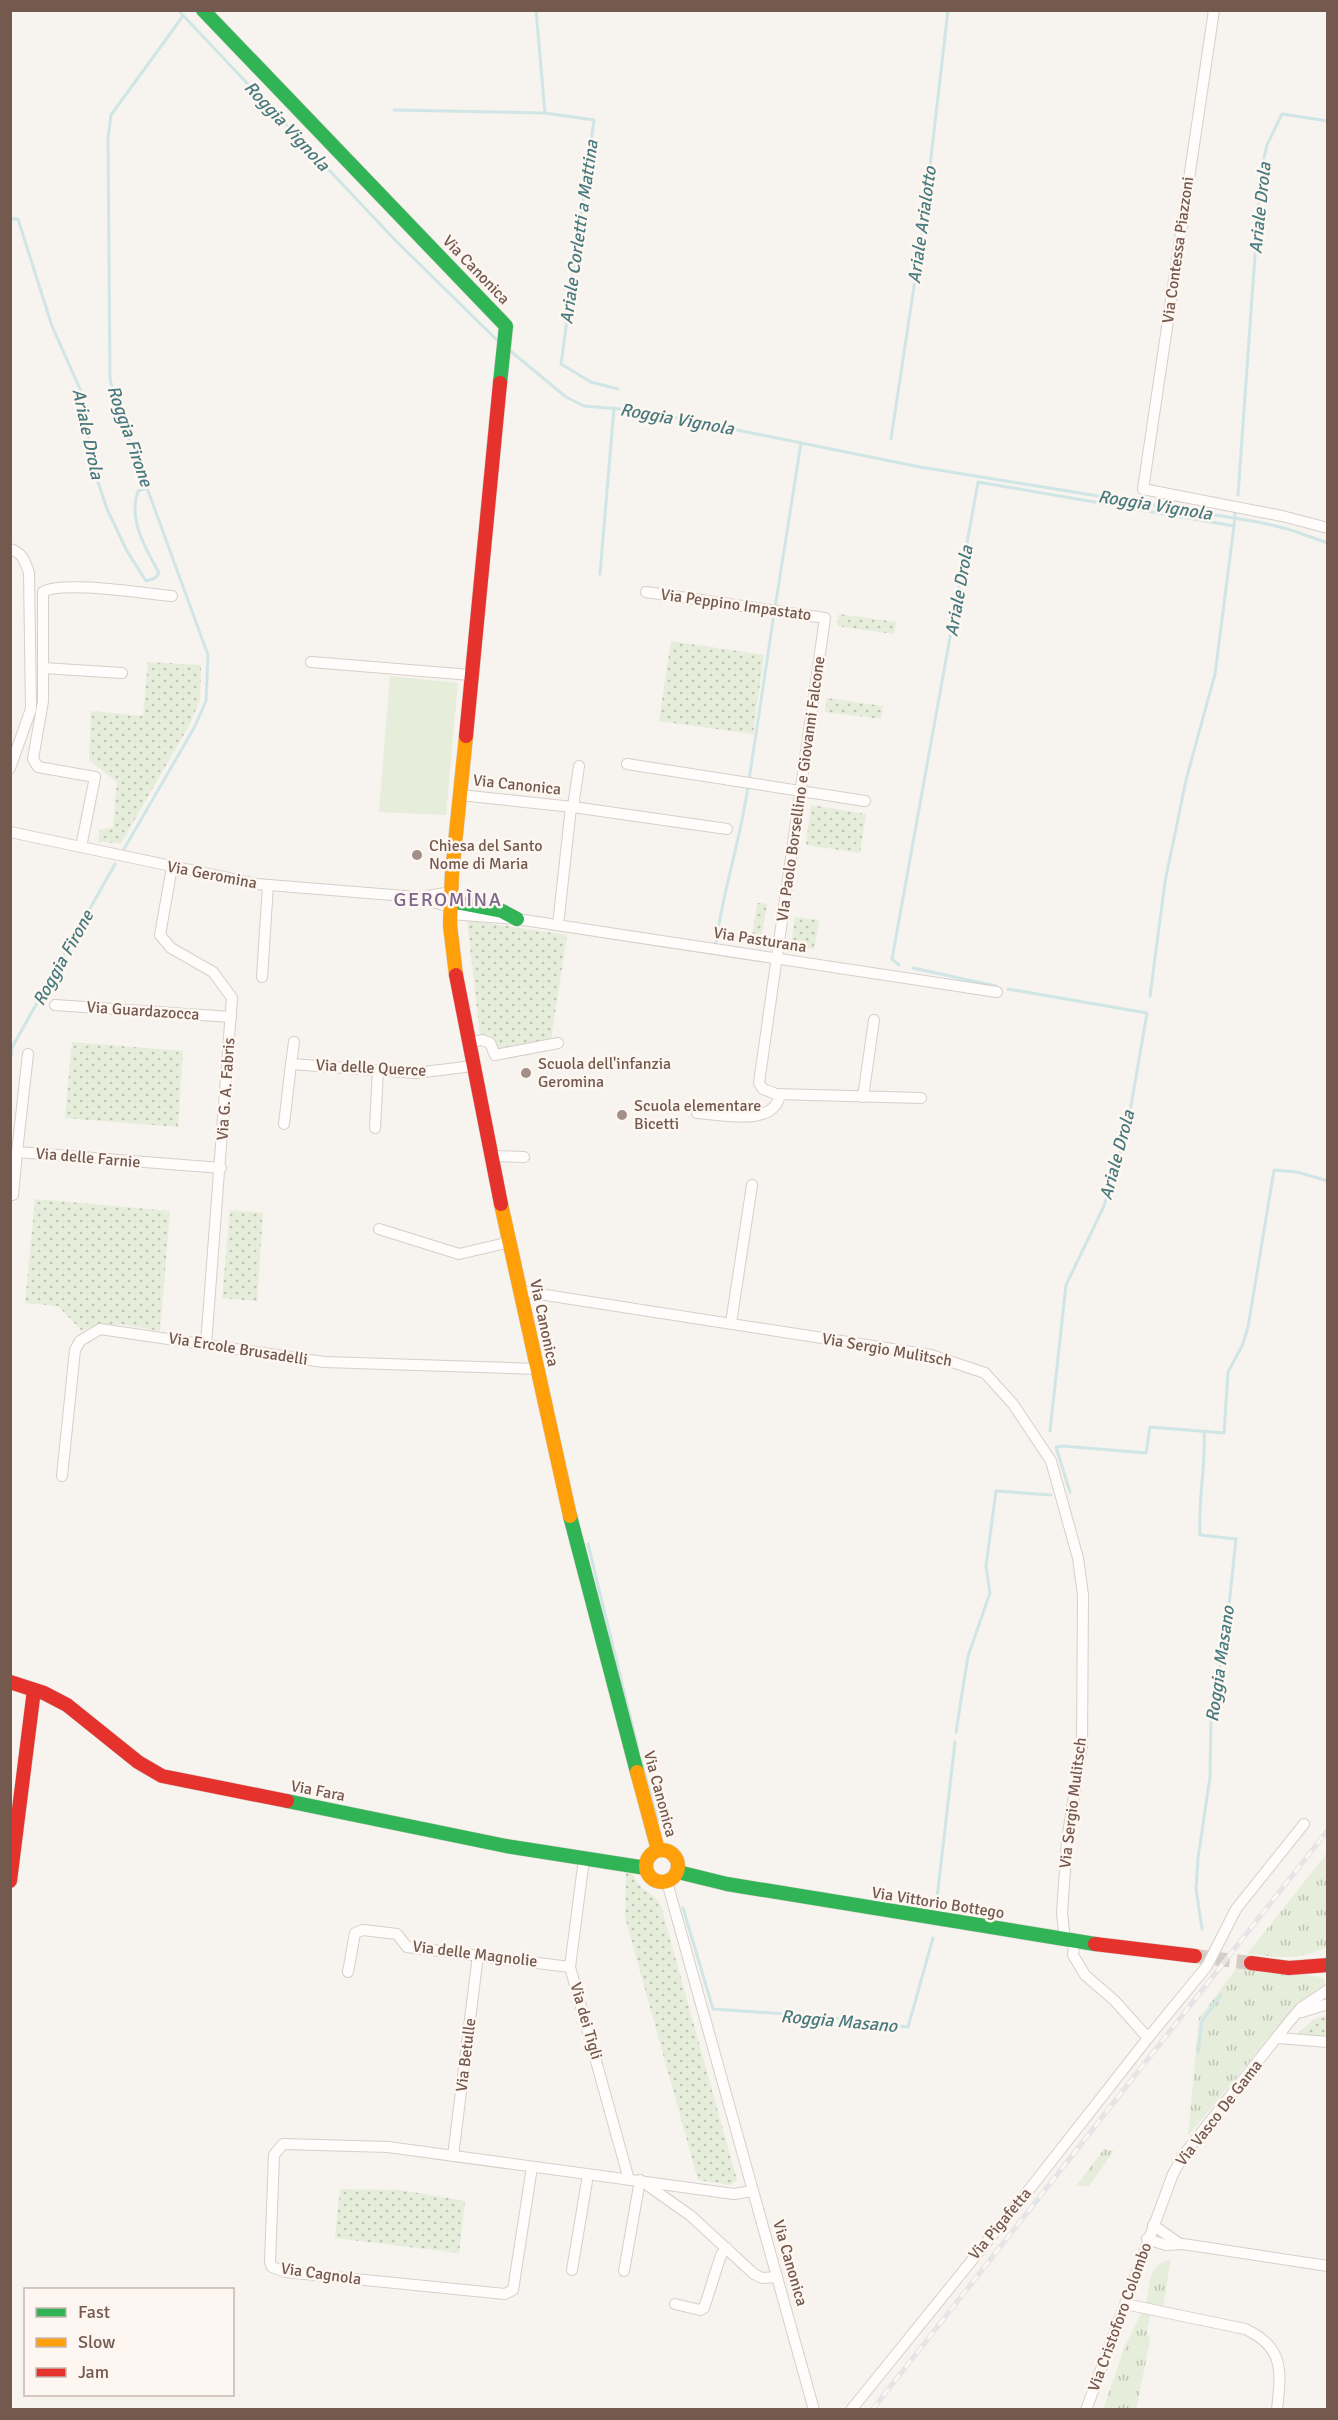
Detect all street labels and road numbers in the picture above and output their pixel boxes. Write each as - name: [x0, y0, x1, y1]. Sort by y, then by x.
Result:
- street label: Via Contessa Piazzoni: [1158, 175, 1198, 325]
- street label: Via Canonica: [438, 231, 514, 309]
- street label: Via Peppino Impastato: [659, 585, 813, 625]
- street label: VIa Paolo Borsellino e Giovanni Falcone: [772, 655, 830, 923]
- street label: Via Canonica: [472, 770, 562, 800]
- street label: Via Geromina: [165, 856, 259, 894]
- street label: Via Pasturana: [712, 923, 808, 957]
- street label: Via Guardazocca: [86, 997, 200, 1025]
- street label: Via G. A. Fabris: [212, 1037, 240, 1141]
- street label: Via delle Querce: [315, 1055, 427, 1081]
- street label: Via delle Farnie: [35, 1143, 141, 1173]
- street label: Via Canonica: [525, 1278, 563, 1368]
- street label: Via Ercole Brusadelli: [167, 1328, 309, 1370]
- street label: Via Sergio Mulitsch: [820, 1329, 954, 1371]
- street label: Via Sergio Mulitsch: [1055, 1736, 1091, 1870]
- street label: Via Canonica: [639, 1749, 681, 1839]
- street label: Via Fara: [289, 1776, 347, 1806]
- street label: Via Vittorio Bottego: [870, 1883, 1006, 1923]
- street label: Via delle Magnolie: [411, 1936, 539, 1972]
- street label: Via dei Tigli: [565, 1980, 607, 2062]
- street label: Via Betulle: [452, 2017, 480, 2093]
- street label: Via Vasco De Gama: [1171, 2056, 1267, 2170]
- street label: Via Pigafetta: [964, 2184, 1036, 2264]
- street label: Via Canonica: [768, 2218, 812, 2308]
- street label: Via Cristoforo Colombo: [1084, 2240, 1156, 2394]
- street label: Via Cagnola: [279, 2258, 363, 2290]

